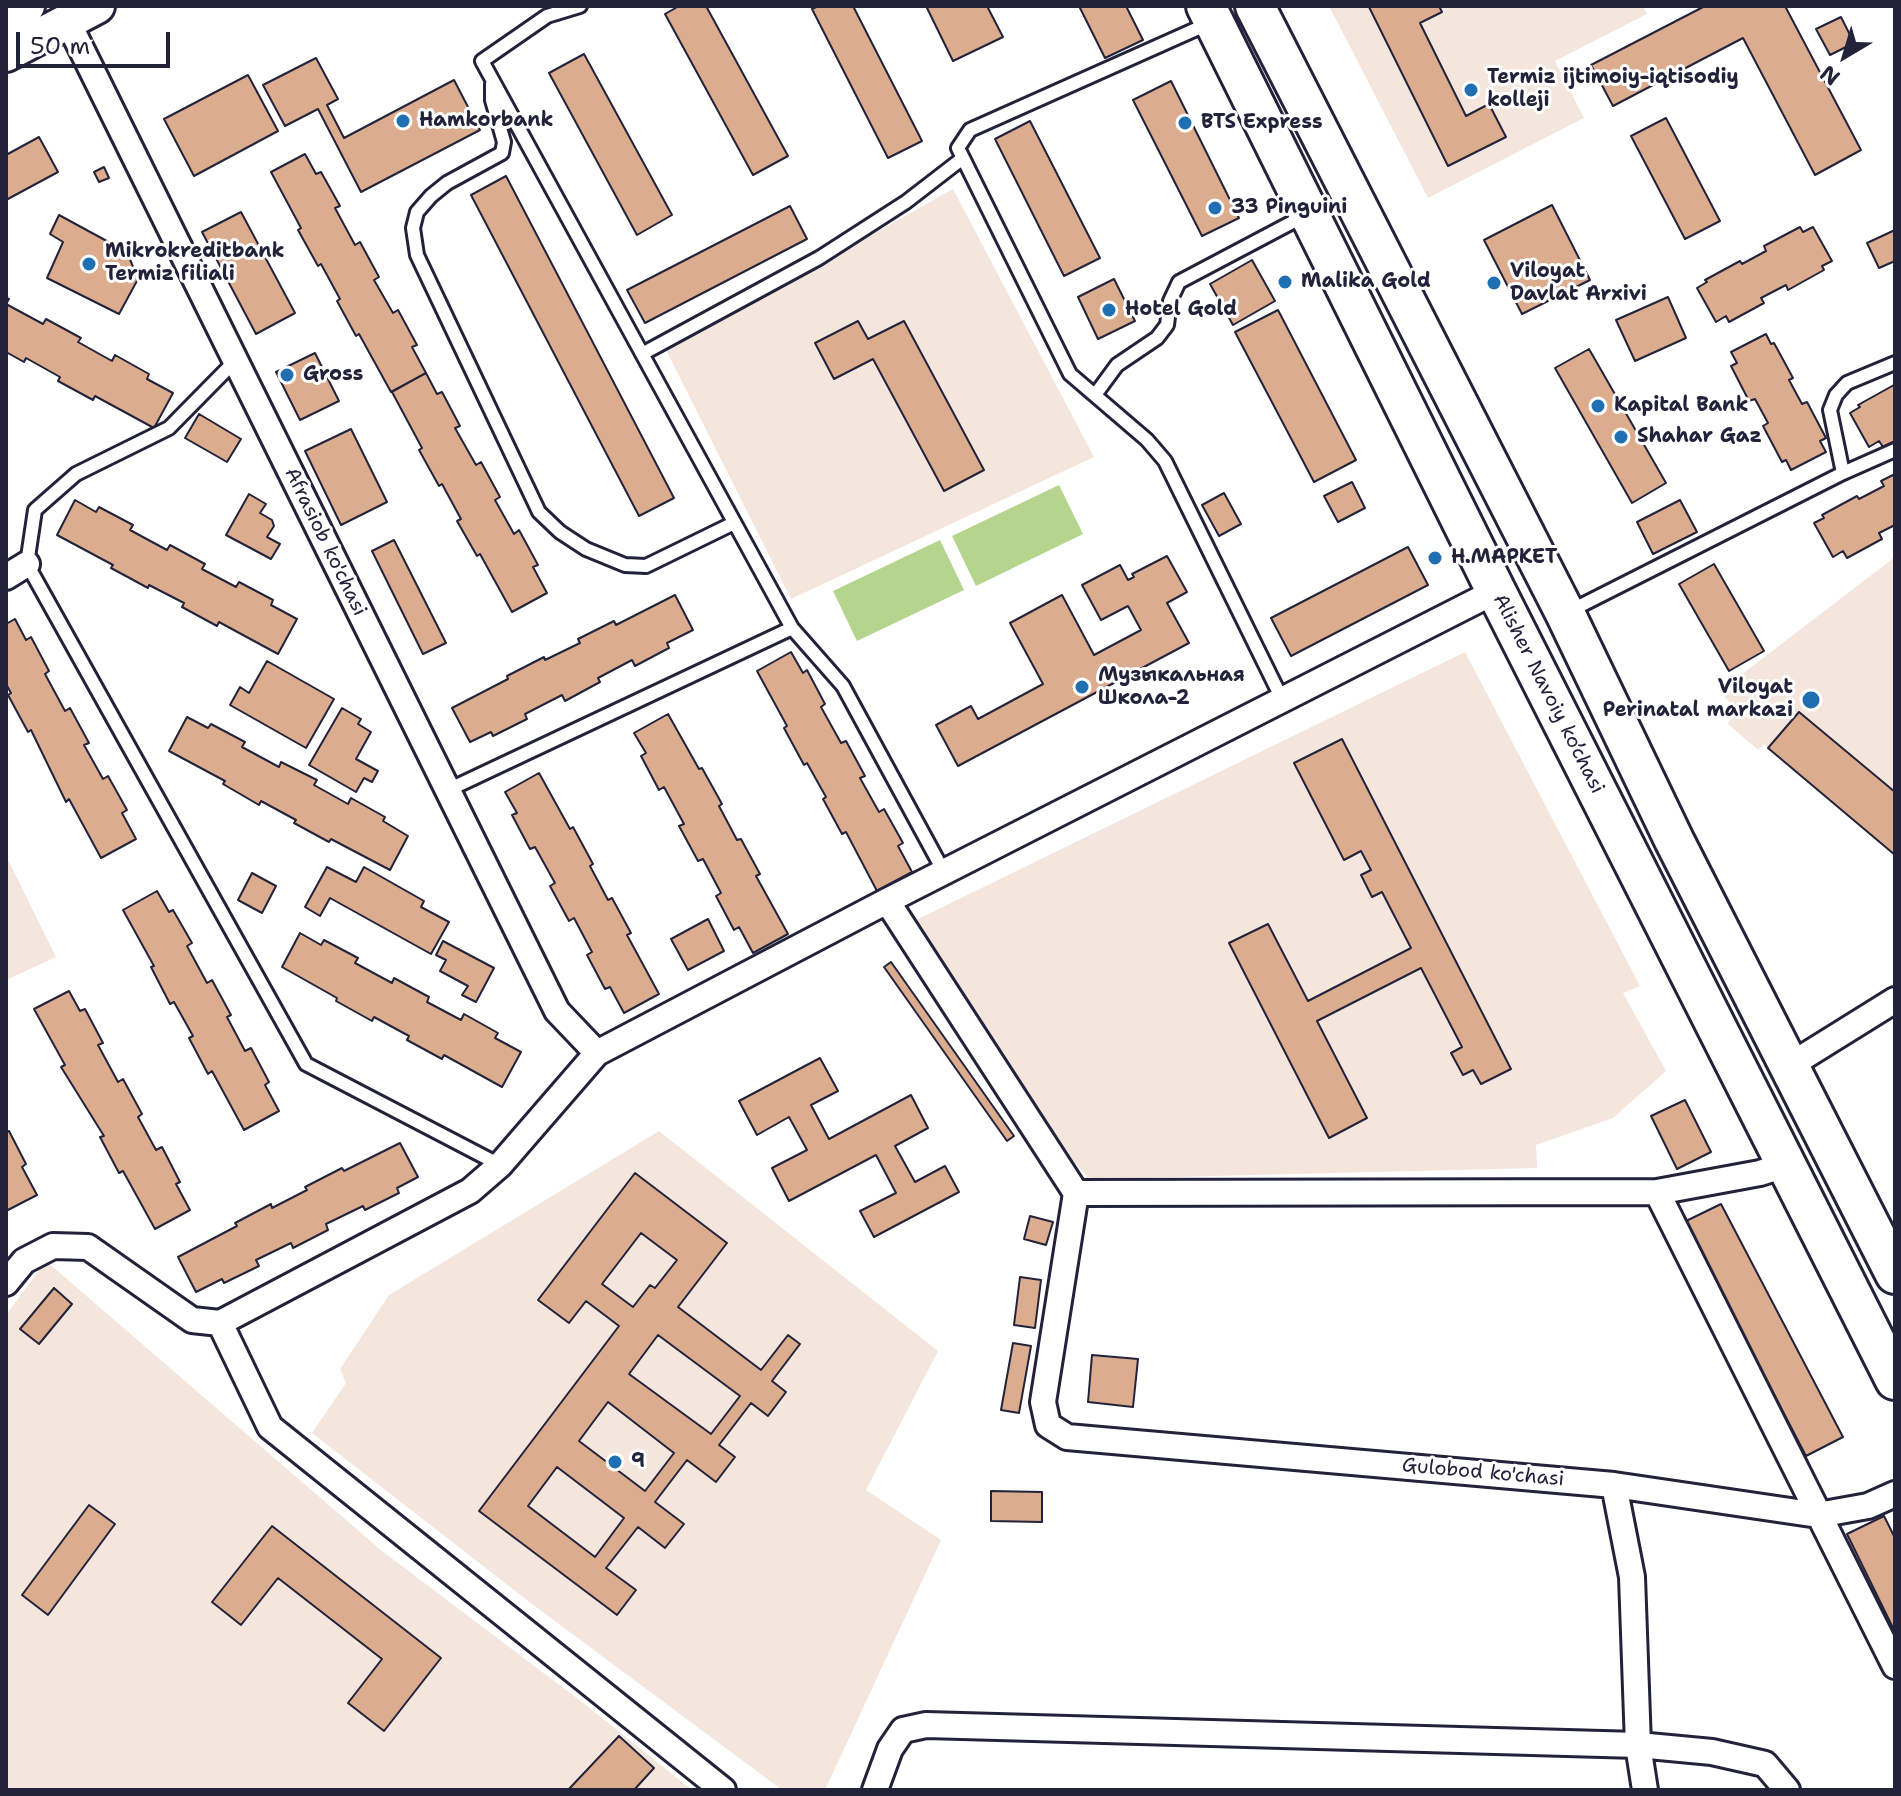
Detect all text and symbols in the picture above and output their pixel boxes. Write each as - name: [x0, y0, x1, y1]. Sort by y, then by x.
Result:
- scale bar: [20, 16, 174, 66]
- north arrow: [1805, 16, 1885, 96]
- text: 50 m: [30, 30, 90, 62]
- text: N: [1814, 59, 1846, 92]
- place label: Termiz ijtimoiy-iqtisodiy kolleji: [1487, 66, 1739, 113]
- marker: Termiz ijtimoiy-iqtisodiy kolleji: [1462, 81, 1480, 99]
- place label: Hamkorbank: [419, 109, 553, 133]
- place label: BTS Express: [1201, 111, 1323, 135]
- marker: Hamkorbank: [394, 112, 412, 130]
- marker: BTS Express: [1176, 114, 1194, 132]
- place label: 33 Pinguini: [1231, 196, 1347, 220]
- marker: 33 Pinguini: [1206, 199, 1224, 217]
- place label: Mikrokreditbank Termiz filiali: [105, 240, 284, 287]
- marker: Mikrokreditbank Termiz filiali: [80, 255, 98, 273]
- place label: Viloyat Davlat Arxivi: [1510, 260, 1647, 307]
- place label: Malika Gold: [1301, 270, 1431, 294]
- marker: Malika Gold: [1276, 273, 1294, 291]
- marker: Viloyat Davlat Arxivi: [1485, 274, 1503, 292]
- place label: Hotel Gold: [1125, 298, 1237, 322]
- marker: Hotel Gold: [1100, 301, 1118, 319]
- place label: Gross: [303, 363, 363, 387]
- marker: Gross: [278, 366, 296, 384]
- place label: Kapital Bank: [1614, 394, 1748, 418]
- marker: Kapital Bank: [1589, 397, 1607, 415]
- place label: Shahar Gaz: [1637, 425, 1762, 449]
- marker: Shahar Gaz: [1612, 428, 1630, 446]
- street label: Afrasiob ko'chasi: [279, 464, 371, 620]
- place label: Н.МАРКЕТ: [1451, 546, 1558, 570]
- marker: Н.МАРКЕТ: [1426, 549, 1444, 567]
- street label: Alisher Navoiy ko’chasi: [1487, 590, 1609, 798]
- place label: Музыкальная Школа-2: [1098, 664, 1245, 711]
- place label: Viloyat Perinatal markazi: [1603, 676, 1793, 723]
- marker: Музыкальная Школа-2: [1073, 678, 1091, 696]
- marker: Viloyat Perinatal markazi: [1800, 689, 1822, 711]
- place label: 9: [631, 1450, 645, 1474]
- marker: 9: [606, 1453, 624, 1471]
- street label: Gulobod ko'chasi: [1401, 1454, 1565, 1492]

